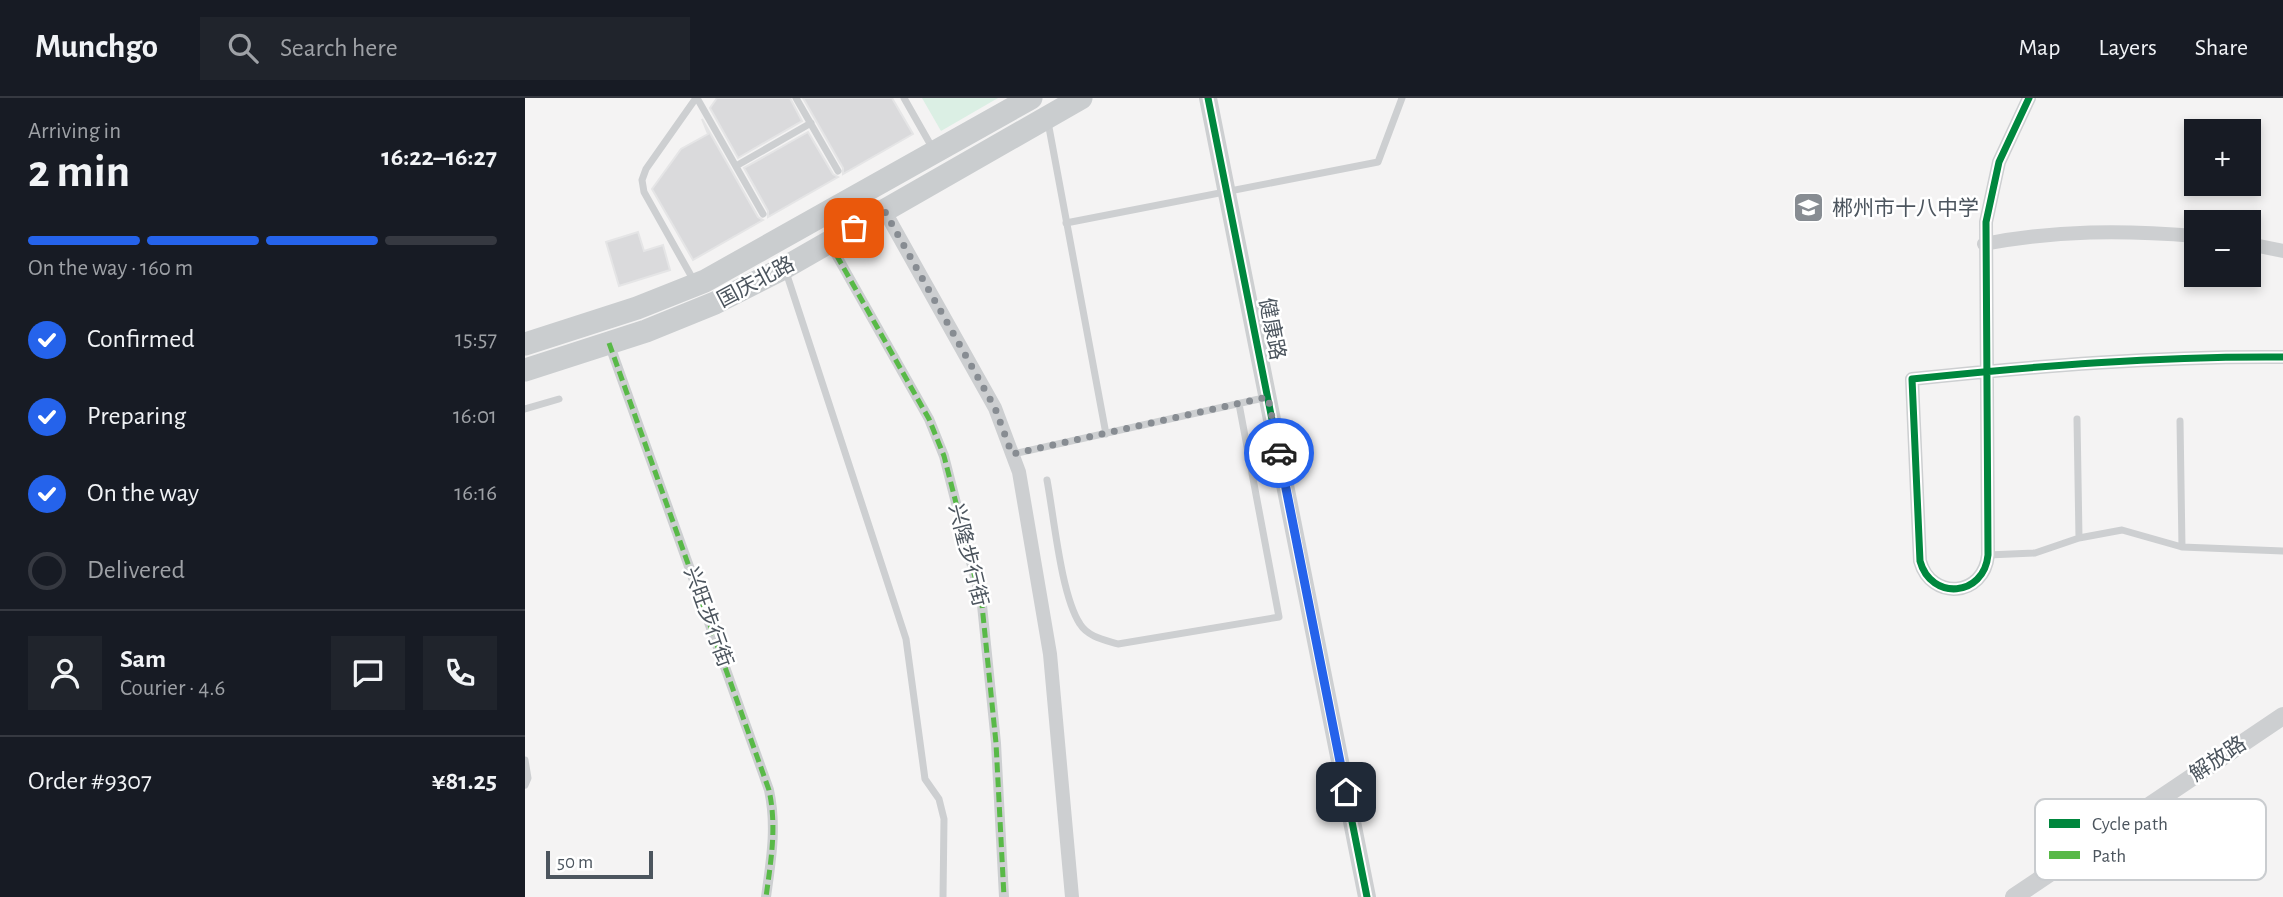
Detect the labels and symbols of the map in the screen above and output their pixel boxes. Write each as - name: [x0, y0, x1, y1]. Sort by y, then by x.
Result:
- school or university icon: 郴州市十八中学: [1792, 191, 1826, 225]
- place label: 郴州市十八中学: [1832, 197, 1979, 219]
- pin: [824, 198, 884, 258]
- street label: 国庆北路: [714, 252, 798, 311]
- street label: 健康路: [1256, 296, 1289, 362]
- courier: [1244, 418, 1314, 488]
- street label: 兴隆步行街: [945, 501, 992, 608]
- street label: 兴旺步行街: [680, 564, 737, 670]
- street label: 解放路: [2185, 732, 2250, 785]
- pin: [1316, 762, 1376, 822]
- legend: [2035, 799, 2266, 880]
- text: Cycle path: [2092, 815, 2168, 834]
- text: Path: [2092, 847, 2126, 866]
- scale bar: [546, 848, 653, 880]

